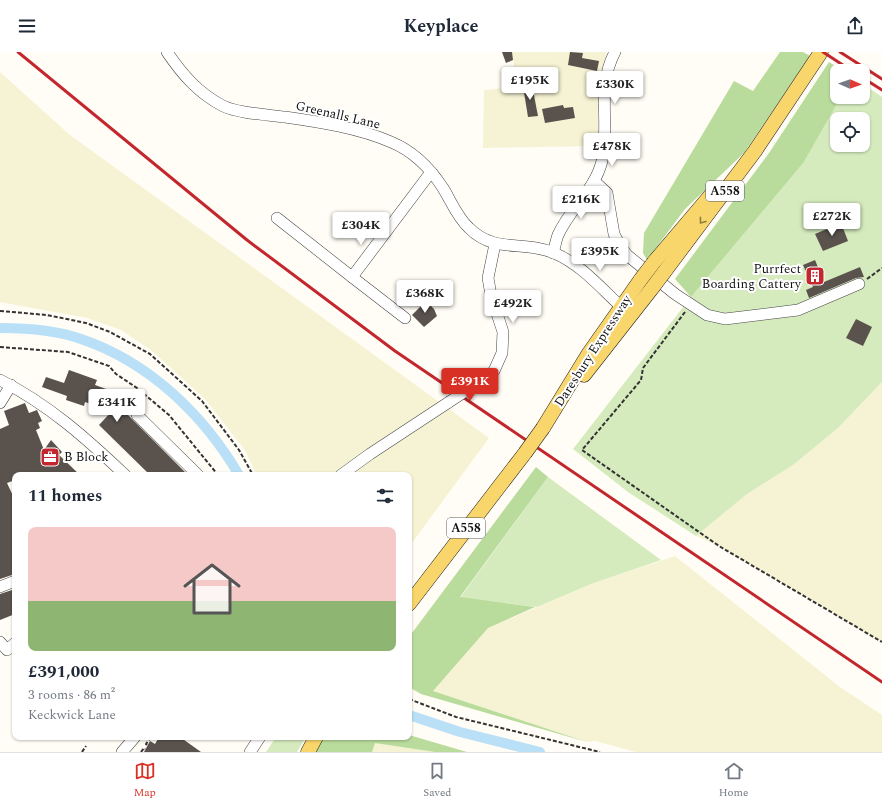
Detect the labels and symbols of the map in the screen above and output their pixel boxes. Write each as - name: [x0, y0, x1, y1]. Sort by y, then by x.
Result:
- north arrow: [830, 64, 870, 104]
- pin: £195K: [502, 67, 558, 101]
- pin: £330K: [587, 71, 643, 105]
- street label: Greenalls Lane: [294, 96, 382, 134]
- pin: £478K: [584, 133, 640, 167]
- road number: A558: [706, 181, 744, 201]
- pin: £216K: [553, 186, 609, 220]
- pin: £272K: [804, 203, 860, 237]
- pin: £304K: [333, 212, 389, 246]
- one-way arrow: [700, 217, 707, 224]
- pin: £395K: [572, 238, 628, 272]
- place label: Purrfect Boarding Cattery: [702, 259, 802, 294]
- building icon: Purrfect Boarding Cattery: [804, 265, 826, 287]
- pin: £368K: [397, 280, 453, 314]
- pin: £492K: [485, 290, 541, 324]
- street label: Daresbury Expressway: [549, 291, 637, 411]
- pin: £391K: [442, 368, 498, 402]
- pin: £341K: [89, 389, 145, 423]
- office icon: B Block: [39, 446, 61, 468]
- place label: B Block: [64, 447, 109, 467]
- road number: A558: [447, 518, 485, 538]

